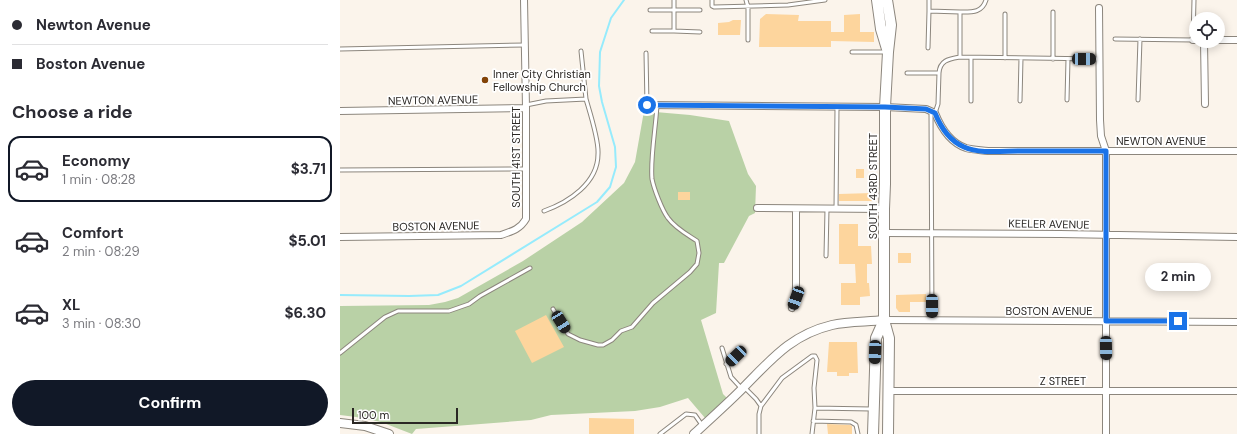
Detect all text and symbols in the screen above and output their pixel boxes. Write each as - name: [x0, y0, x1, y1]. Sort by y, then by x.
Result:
- map controls: [1189, 12, 1225, 48]
- button: locate: [1189, 12, 1225, 48]
- text: Newton Avenue: [36, 15, 151, 35]
- car: [1072, 53, 1096, 65]
- text: Boston Avenue: [36, 54, 145, 74]
- place label: Inner City Christian Fellowship Church: [493, 67, 591, 94]
- marker: Inner City Christian Fellowship Church: [480, 75, 490, 85]
- street label: NEWTON AVENUE: [388, 92, 478, 108]
- route start: [638, 96, 656, 114]
- text: Choose a ride: [12, 100, 133, 124]
- street label: SOUTH 41ST STREET: [509, 106, 523, 208]
- street label: SOUTH 43RD STREET: [866, 133, 880, 239]
- street label: NEWTON AVENUE: [1116, 134, 1206, 148]
- icon: car: [14, 151, 50, 187]
- text: Economy: [62, 151, 130, 171]
- text: $3.71: [291, 159, 326, 179]
- text: 1 min · 08:28: [62, 171, 136, 188]
- street label: KEELER AVENUE: [1008, 216, 1090, 232]
- street label: BOSTON AVENUE: [392, 218, 480, 234]
- icon: car: [14, 223, 50, 259]
- text: Comfort: [62, 223, 123, 243]
- text: $5.01: [288, 231, 326, 251]
- text: 2 min · 08:29: [62, 243, 140, 260]
- callout: 2 min: [1145, 263, 1211, 291]
- text: 2 min: [1161, 268, 1195, 285]
- car: [786, 285, 806, 311]
- car: [926, 294, 938, 318]
- icon: car: [14, 295, 50, 331]
- text: XL: [62, 295, 80, 315]
- text: $6.30: [285, 303, 326, 323]
- street label: BOSTON AVENUE: [1006, 304, 1093, 318]
- car: [550, 309, 572, 335]
- route end: [1169, 312, 1187, 330]
- text: 3 min · 08:30: [62, 315, 141, 332]
- car: [1100, 336, 1112, 360]
- car: [869, 340, 881, 364]
- car: [723, 343, 749, 369]
- street label: Z STREET: [1040, 374, 1086, 388]
- button: Confirm: [12, 380, 328, 426]
- scale bar: [352, 406, 458, 425]
- text: 100 m: [358, 408, 389, 422]

